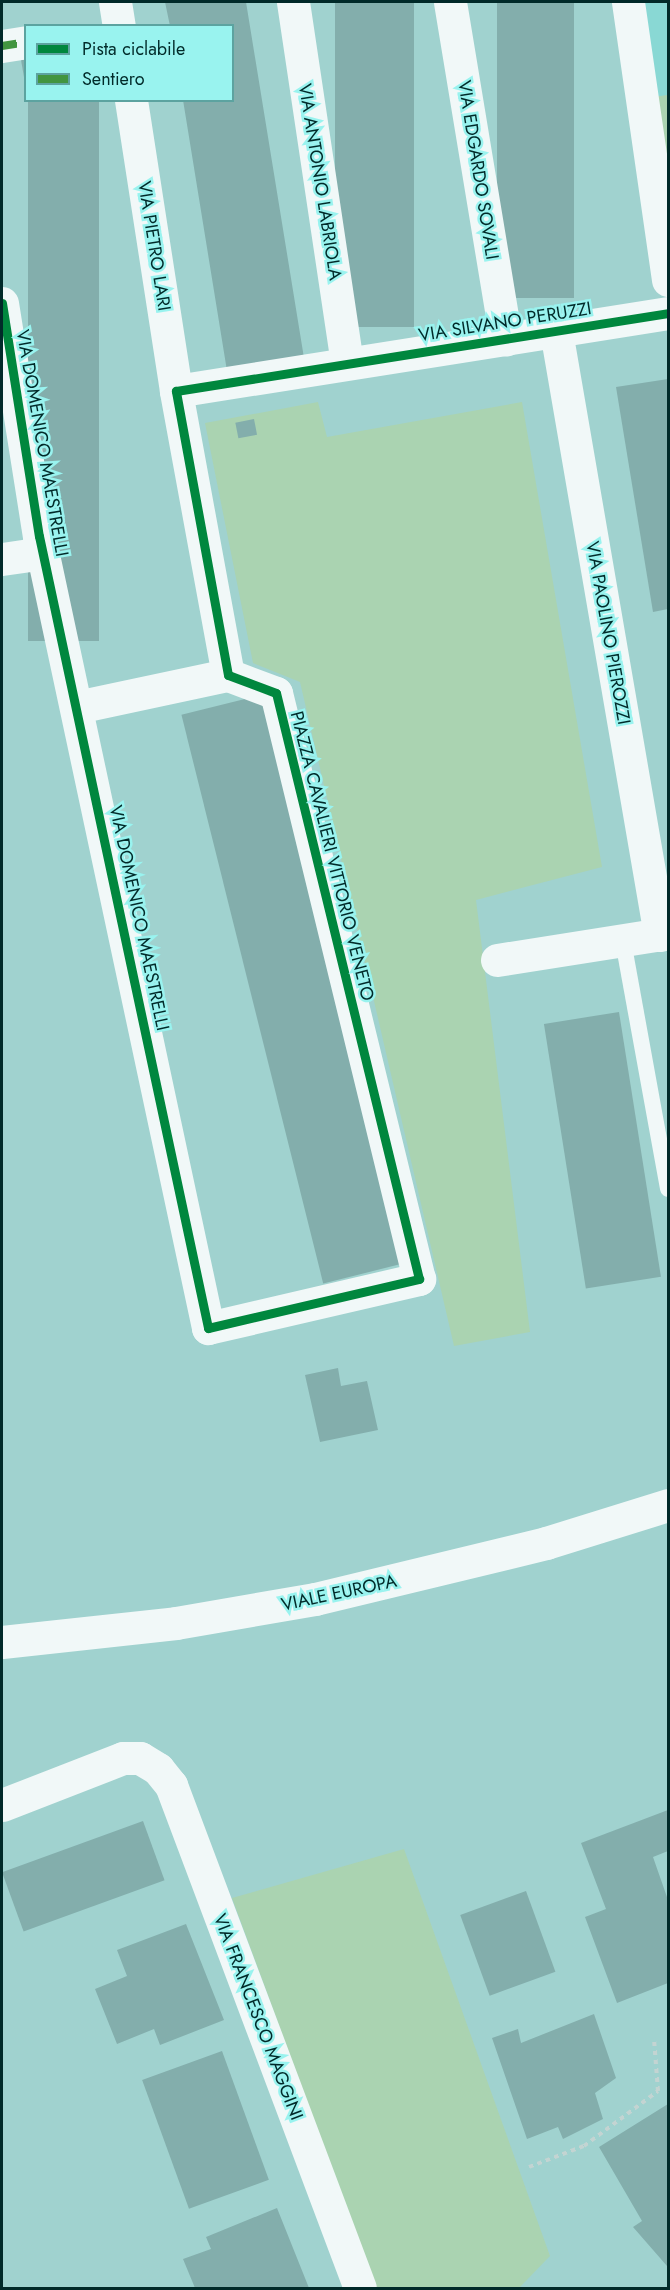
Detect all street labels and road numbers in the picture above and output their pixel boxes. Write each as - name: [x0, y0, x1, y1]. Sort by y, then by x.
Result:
- street label: VIA EDGARDO SOVALI: [453, 79, 503, 261]
- street label: VIA ANTONIO LABRIOLA: [294, 82, 346, 282]
- street label: VIA PIETRO LARI: [133, 180, 175, 312]
- street label: VIA SILVANO PERUZZI: [417, 298, 593, 346]
- street label: VIA DOMENICO MAESTRELLI: [11, 328, 73, 558]
- street label: VIA PAOLINO PIEROZZI: [581, 540, 635, 726]
- street label: PIAZZA CAVALIERI VITTORIO VENETO: [286, 709, 378, 1003]
- street label: VIA DOMENICO MAESTRELLI: [105, 803, 173, 1033]
- street label: VIALE EUROPA: [279, 1570, 399, 1616]
- street label: VIA FRANCESCO MAGGINI: [209, 1911, 307, 2123]

